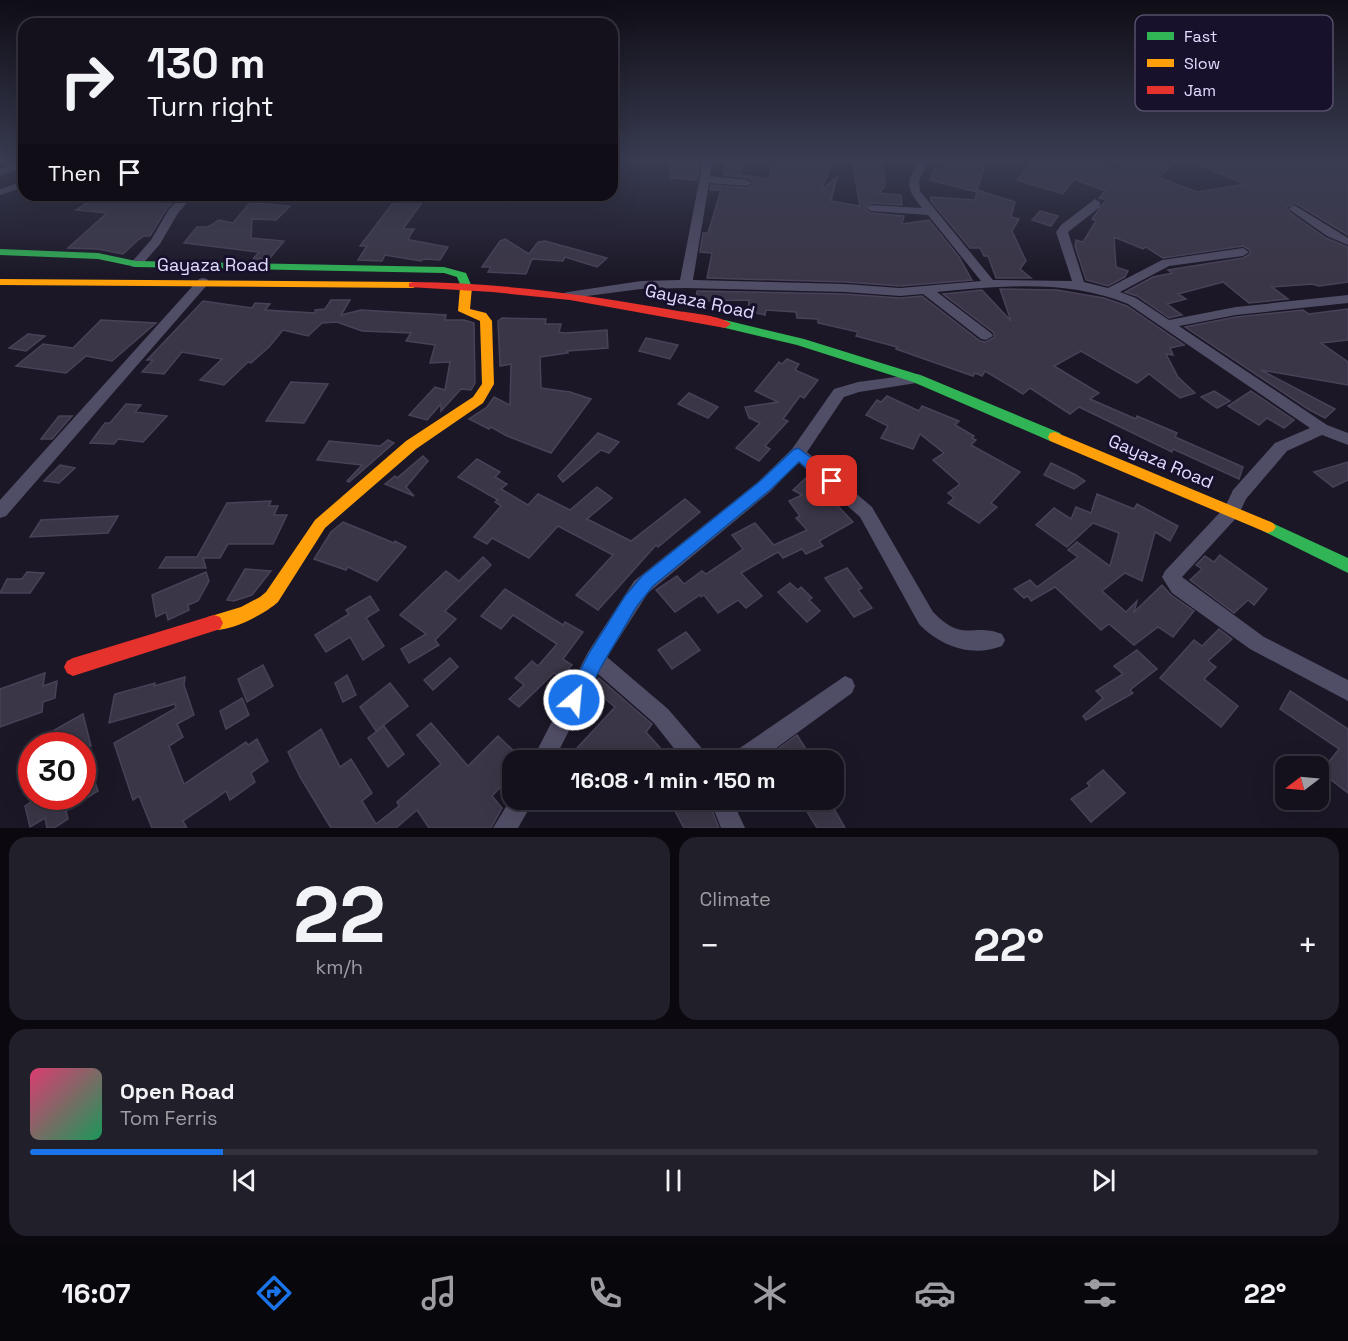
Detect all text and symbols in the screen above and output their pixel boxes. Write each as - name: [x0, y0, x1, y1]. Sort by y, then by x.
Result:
- legend: [1135, 15, 1333, 111]
- text: Fast: [1184, 26, 1217, 47]
- text: 130 m: [147, 37, 265, 90]
- icon: right: [48, 42, 126, 120]
- text: Slow: [1184, 53, 1220, 74]
- text: Jam: [1184, 80, 1216, 101]
- text: Turn right: [147, 89, 274, 124]
- icon: arrive: [113, 156, 146, 189]
- text: Then: [48, 159, 101, 187]
- street label: Gayaza Road: [157, 253, 269, 276]
- street label: Gayaza Road: [643, 278, 757, 324]
- street label: Gayaza Road: [1105, 429, 1217, 493]
- pin: [806, 455, 857, 506]
- icon: arrive: [815, 464, 848, 497]
- position arrow: [542, 668, 606, 732]
- speed limit sign: 30: [18, 732, 96, 810]
- north arrow: [1275, 756, 1329, 810]
- map controls: [1275, 756, 1329, 810]
- text: 16:08 · 1 min · 150 m: [571, 766, 776, 794]
- text: 22: [293, 865, 386, 965]
- text: Climate: [700, 886, 771, 912]
- text: 22°: [973, 917, 1044, 974]
- text: −: [700, 925, 720, 967]
- text: +: [1298, 925, 1318, 967]
- text: km/h: [315, 954, 363, 980]
- text: Open Road: [120, 1077, 235, 1105]
- text: Tom Ferris: [120, 1105, 218, 1131]
- icon: previous: [228, 1164, 261, 1197]
- icon: pause: [657, 1164, 690, 1197]
- icon: next: [1087, 1164, 1120, 1197]
- icon: directions: [253, 1272, 295, 1314]
- icon: music: [418, 1272, 460, 1314]
- icon: phone: [584, 1272, 626, 1314]
- icon: climate: [749, 1272, 791, 1314]
- icon: car: [914, 1272, 956, 1314]
- icon: filters: [1079, 1272, 1121, 1314]
- text: 16:07: [62, 1276, 130, 1311]
- text: 22°: [1244, 1276, 1286, 1311]

